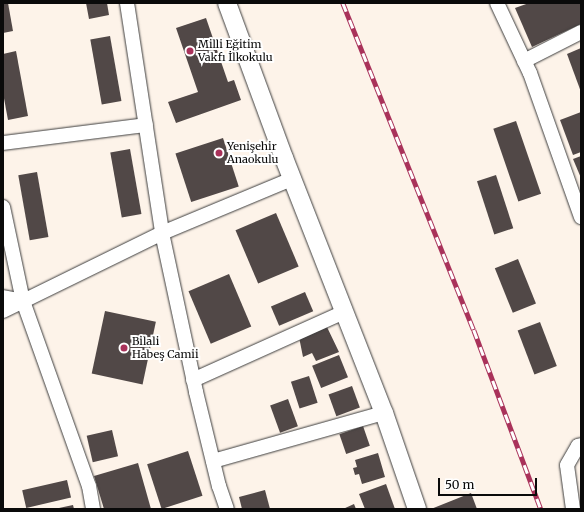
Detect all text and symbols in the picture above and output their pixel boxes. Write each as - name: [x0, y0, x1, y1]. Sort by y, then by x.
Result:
- place label: Milli Eğitim Vakfı İlkokulu: [198, 38, 273, 64]
- marker: Milli Eğitim Vakfı İlkokulu: [185, 46, 195, 56]
- place label: Yenişehir Anaokulu: [227, 140, 278, 166]
- marker: Yenişehir Anaokulu: [214, 148, 224, 158]
- place label: Bilali Habeş Camii: [132, 335, 198, 361]
- marker: Bilali Habeş Camii: [119, 343, 129, 353]
- scale bar: [440, 470, 539, 496]
- text: 50 m: [445, 477, 474, 492]

